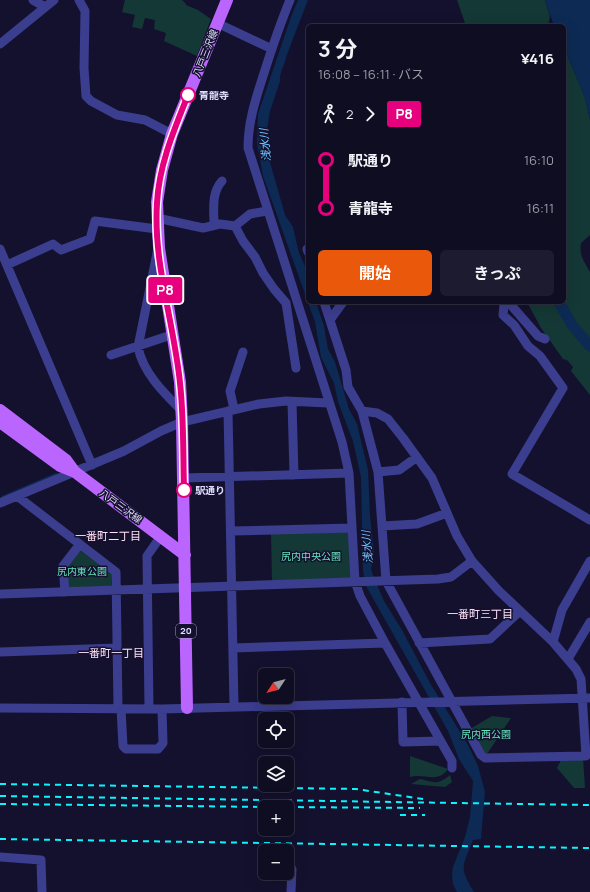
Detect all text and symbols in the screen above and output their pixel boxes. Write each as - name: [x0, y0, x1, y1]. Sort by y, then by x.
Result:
- street label: 八戸三沢線: [189, 27, 221, 79]
- text: 3 分: [318, 34, 357, 64]
- text: ¥416: [521, 48, 554, 69]
- text: 16:08 – 16:11 · バス: [318, 65, 424, 83]
- marker: 青龍寺: [180, 87, 196, 103]
- place label: 青龍寺: [199, 88, 229, 102]
- icon: walk: [318, 103, 340, 125]
- icon: forward: [359, 103, 381, 125]
- text: P8: [395, 104, 413, 123]
- text: 2: [346, 105, 353, 123]
- water label: 浅水川: [256, 127, 273, 162]
- text: 駅通り: [348, 150, 393, 171]
- text: 16:10: [524, 151, 554, 169]
- text: 青龍寺: [348, 198, 393, 219]
- text: 16:11: [527, 199, 554, 217]
- button: 開始: [318, 250, 432, 296]
- button: きっぷ: [440, 250, 554, 296]
- line badge: P8: [147, 277, 183, 303]
- text: P8: [156, 280, 174, 299]
- marker: 駅通り: [176, 482, 192, 498]
- place label: 駅通り: [195, 483, 225, 497]
- street label: 八戸三沢線: [97, 486, 145, 526]
- district label: 一番町二丁目: [75, 528, 141, 543]
- water label: 浅水川: [358, 529, 375, 564]
- park label: 尻内中央公園: [281, 549, 341, 563]
- park label: 尻内東公園: [57, 564, 107, 578]
- district label: 一番町三丁目: [447, 606, 513, 621]
- road number: 20: [176, 624, 196, 638]
- district label: 一番町一丁目: [78, 645, 144, 660]
- north arrow: [258, 668, 294, 704]
- map controls: [258, 668, 294, 880]
- button: locate: [258, 712, 294, 748]
- park label: 尻内西公園: [461, 727, 511, 741]
- button: layers: [258, 756, 294, 792]
- button: +: [258, 800, 294, 836]
- button: −: [258, 844, 294, 880]

